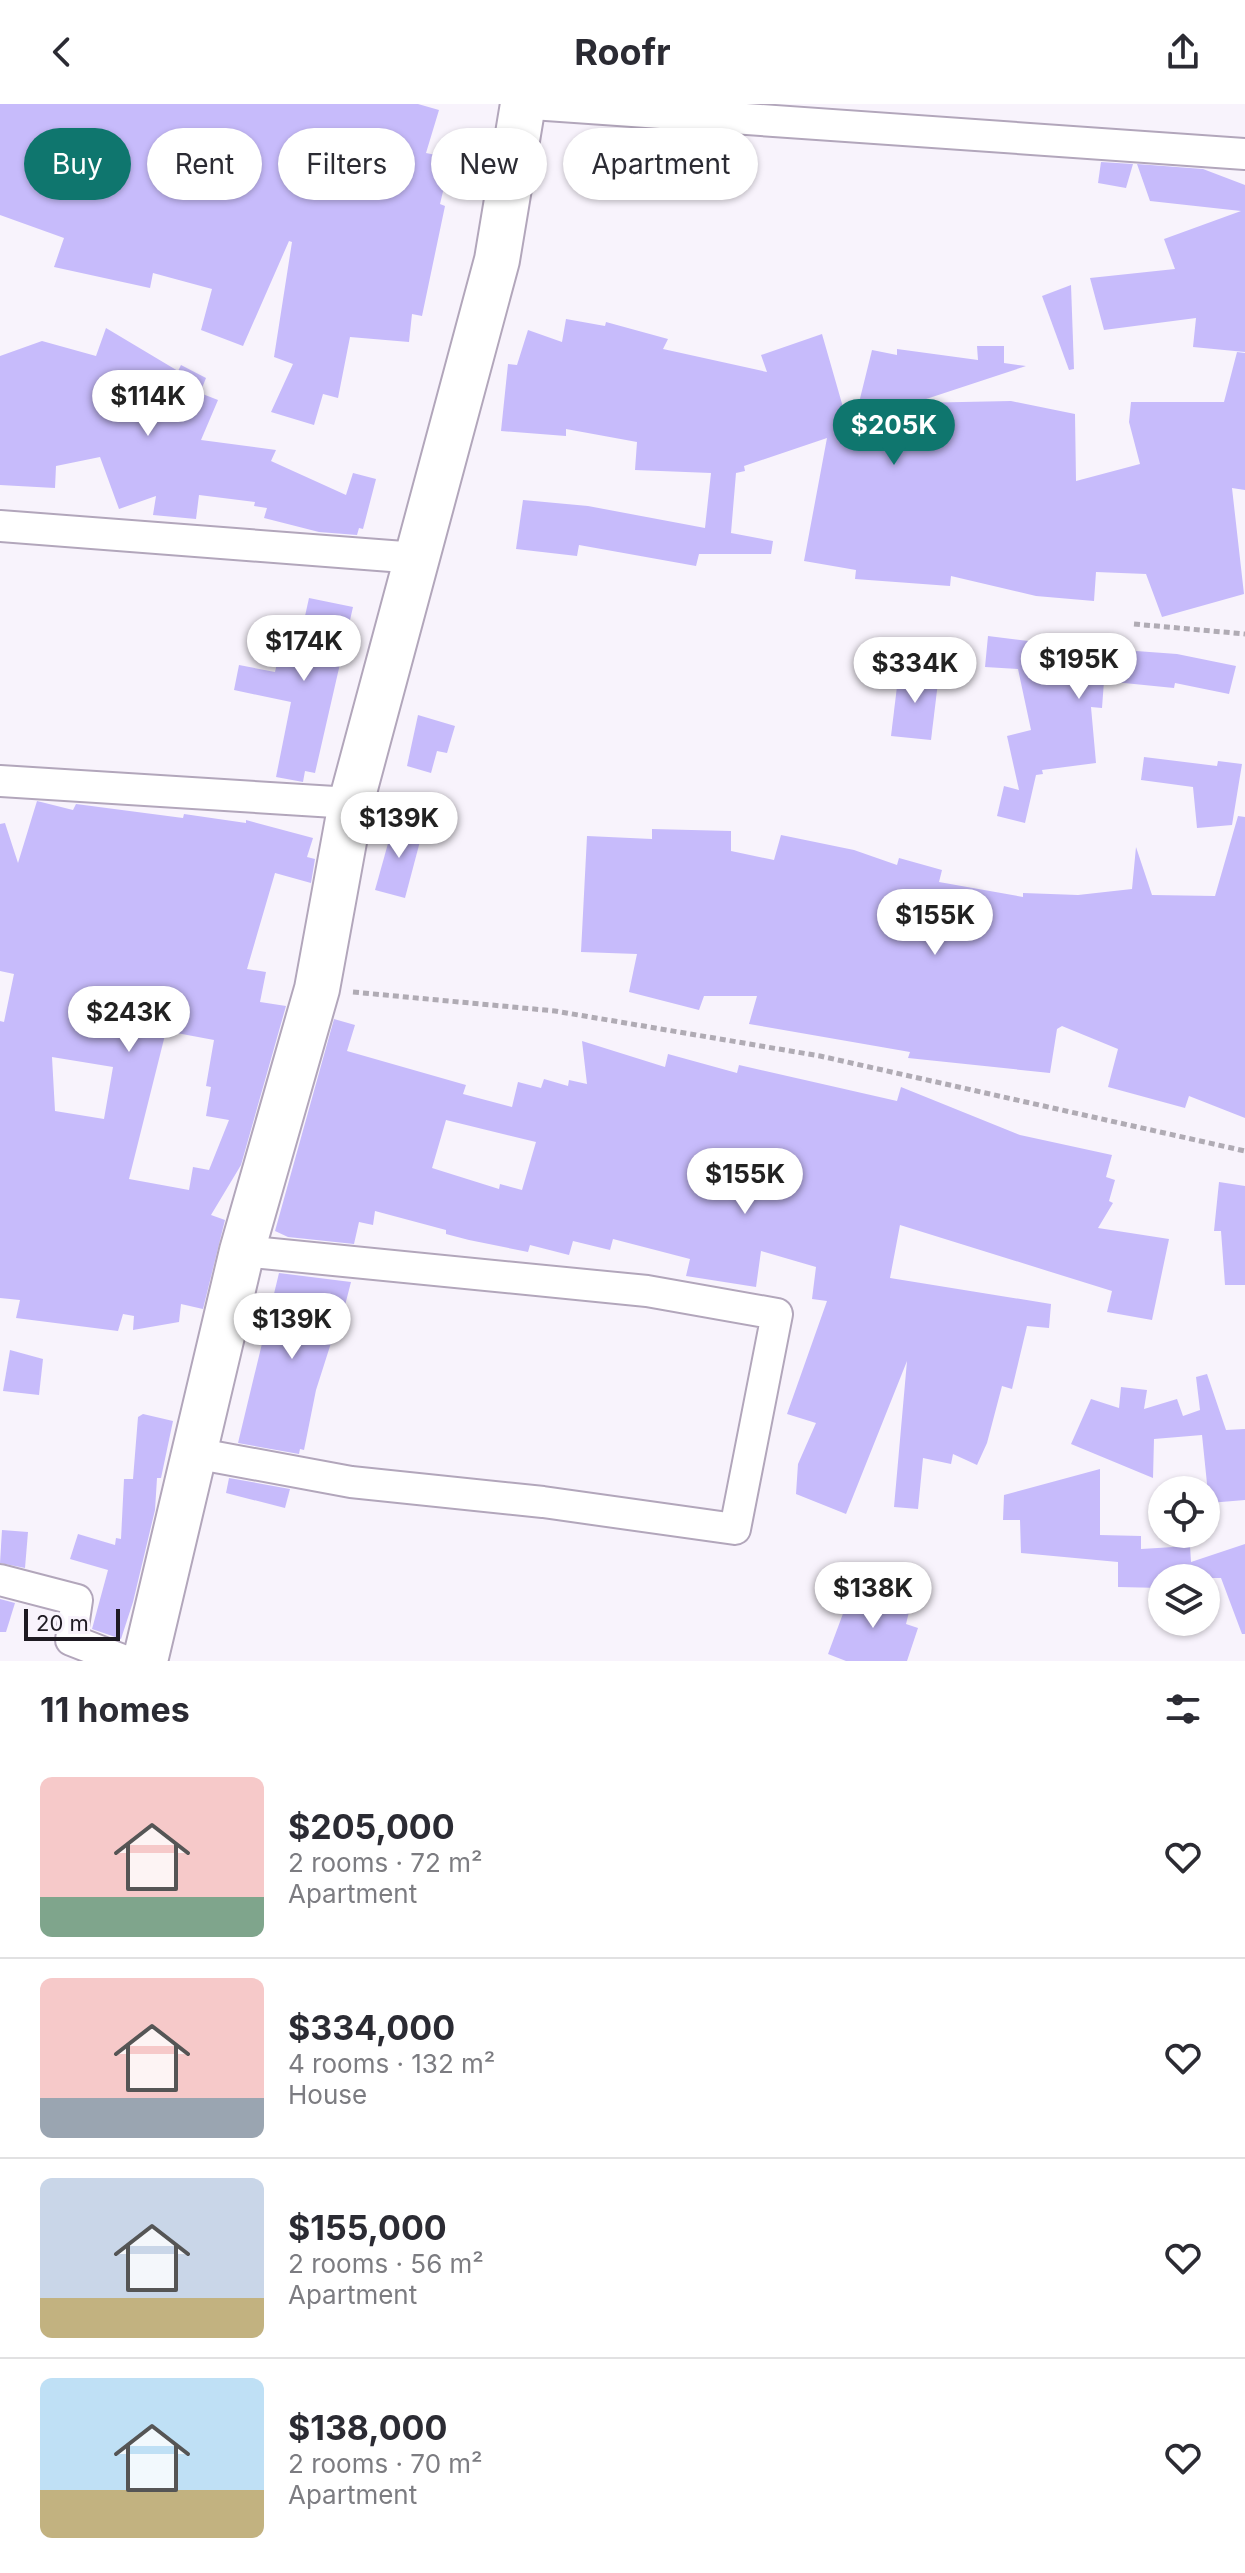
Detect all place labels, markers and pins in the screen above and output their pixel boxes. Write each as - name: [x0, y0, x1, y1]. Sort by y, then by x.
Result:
- pin: $114K: [92, 370, 204, 438]
- pin: $205K: [838, 399, 950, 467]
- pin: $174K: [248, 615, 360, 683]
- pin: $195K: [1023, 633, 1135, 701]
- pin: $334K: [859, 637, 971, 705]
- pin: $139K: [343, 792, 455, 860]
- pin: $155K: [879, 889, 991, 957]
- pin: $243K: [73, 986, 185, 1054]
- pin: $155K: [689, 1148, 801, 1216]
- pin: $139K: [236, 1293, 348, 1361]
- pin: $138K: [817, 1562, 929, 1630]

